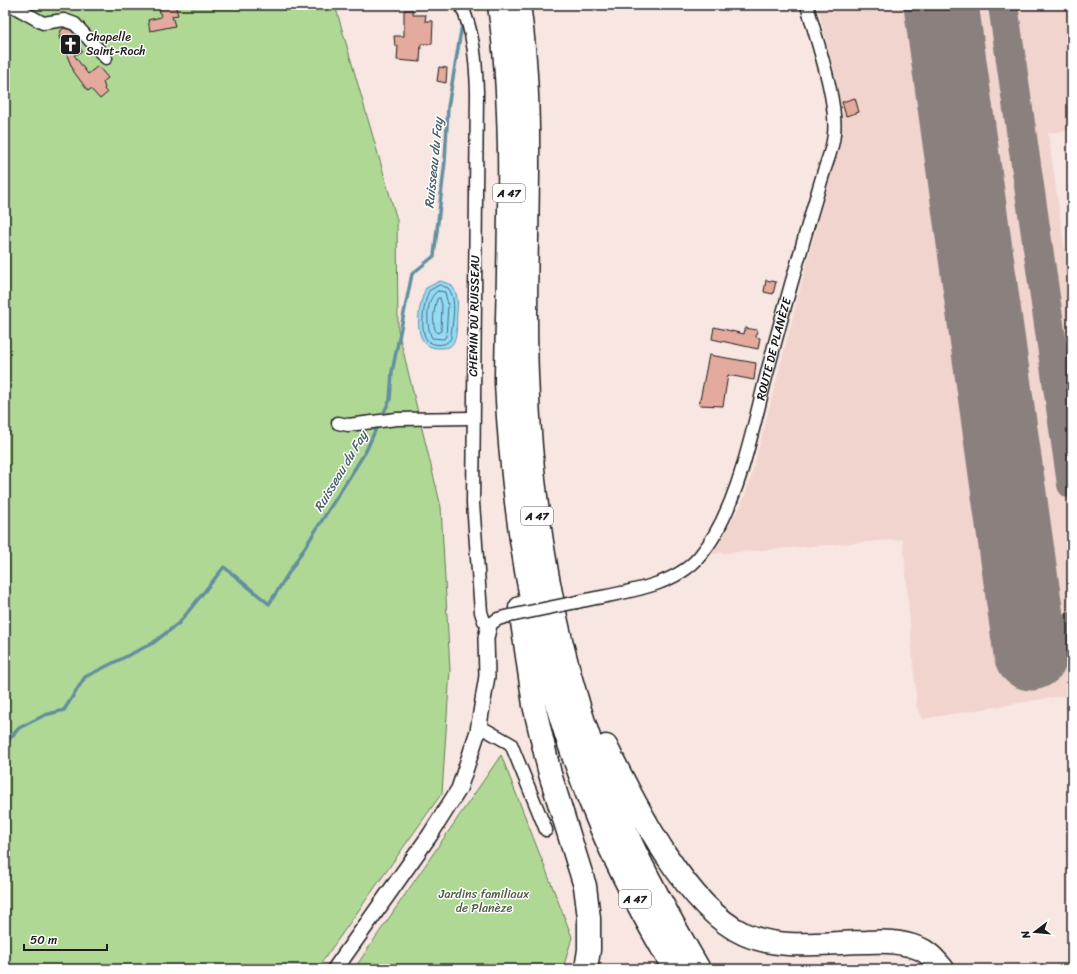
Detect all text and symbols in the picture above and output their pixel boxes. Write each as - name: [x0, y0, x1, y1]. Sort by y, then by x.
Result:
- place label: Chapelle Saint-Roch: [86, 26, 146, 62]
- church icon: Chapelle Saint-Roch: [58, 31, 84, 57]
- water label: Ruisseau du Fay: [417, 114, 450, 210]
- road number: A 47: [493, 184, 525, 202]
- street label: CHEMIN DU RUISSEAU: [462, 255, 486, 377]
- street label: ROUTE DE PLANÈZE: [750, 294, 798, 403]
- water label: Ruisseau du Fay: [307, 424, 375, 516]
- road number: A 47: [521, 507, 553, 525]
- park label: Jardins familiaux de Planèze: [438, 883, 530, 919]
- road number: A 47: [619, 890, 651, 908]
- north arrow: [1015, 912, 1055, 952]
- scale bar: [24, 926, 107, 952]
- text: N: [1016, 928, 1036, 942]
- text: 50 m: [30, 929, 57, 951]

